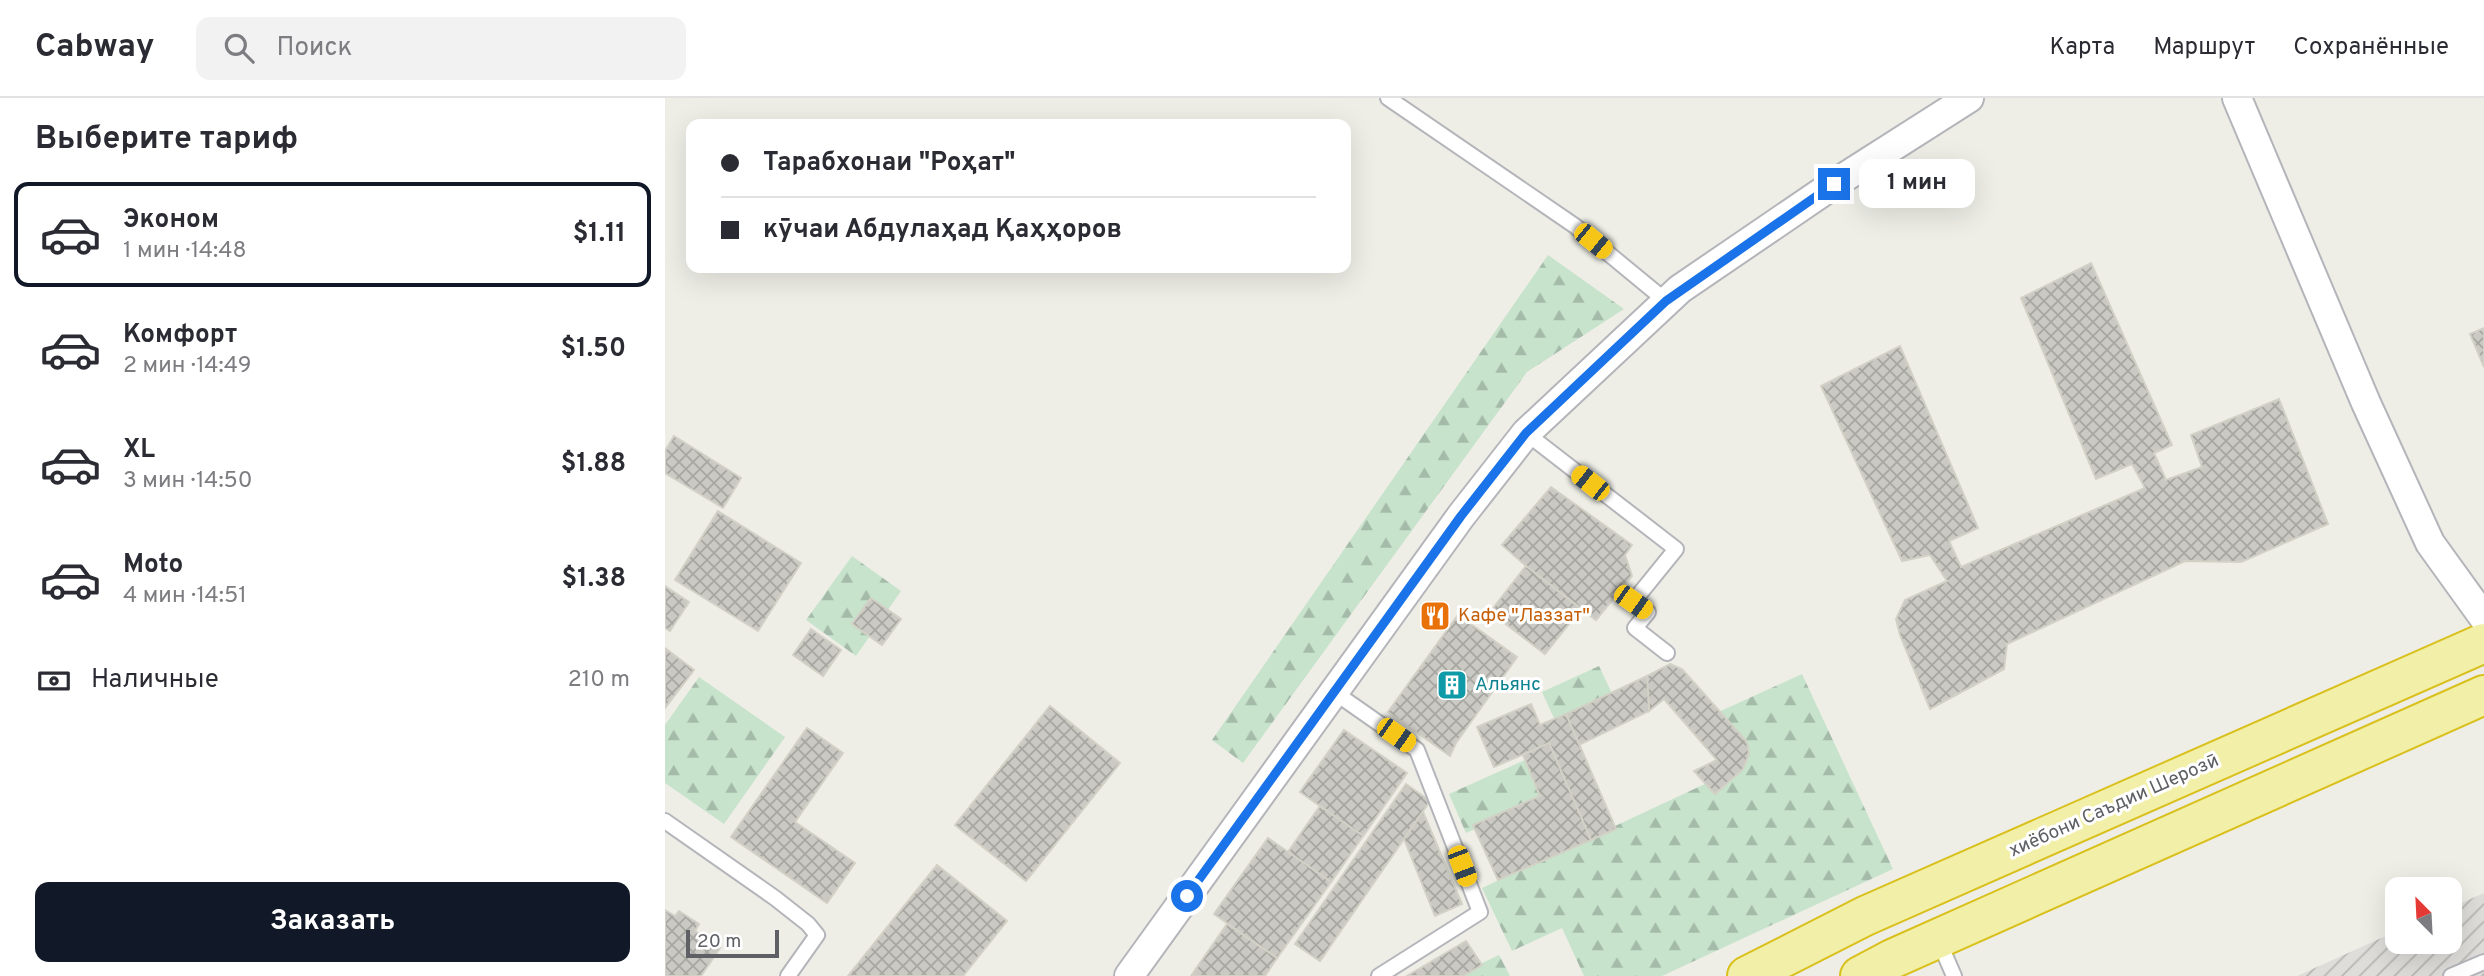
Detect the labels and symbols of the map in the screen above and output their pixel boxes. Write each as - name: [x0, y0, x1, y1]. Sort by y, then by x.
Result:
- callout: 1 мин: [1859, 160, 1974, 208]
- route end: [1818, 168, 1850, 200]
- car: [1571, 220, 1616, 262]
- car: [1567, 462, 1614, 504]
- car: [1610, 581, 1657, 623]
- restaurant icon: Кафе "Лаззат": [1418, 599, 1452, 633]
- place label: Кафе "Лаззат": [1458, 604, 1590, 628]
- building icon: Альянс: [1435, 668, 1469, 702]
- place label: Альянс: [1475, 673, 1541, 697]
- car: [1373, 714, 1420, 756]
- street label: хиёбони Саъдии Шерозӣ: [2005, 749, 2223, 863]
- car: [1445, 843, 1480, 889]
- north arrow: [2385, 877, 2462, 954]
- route start: [1171, 880, 1203, 912]
- scale bar: [686, 927, 779, 959]

